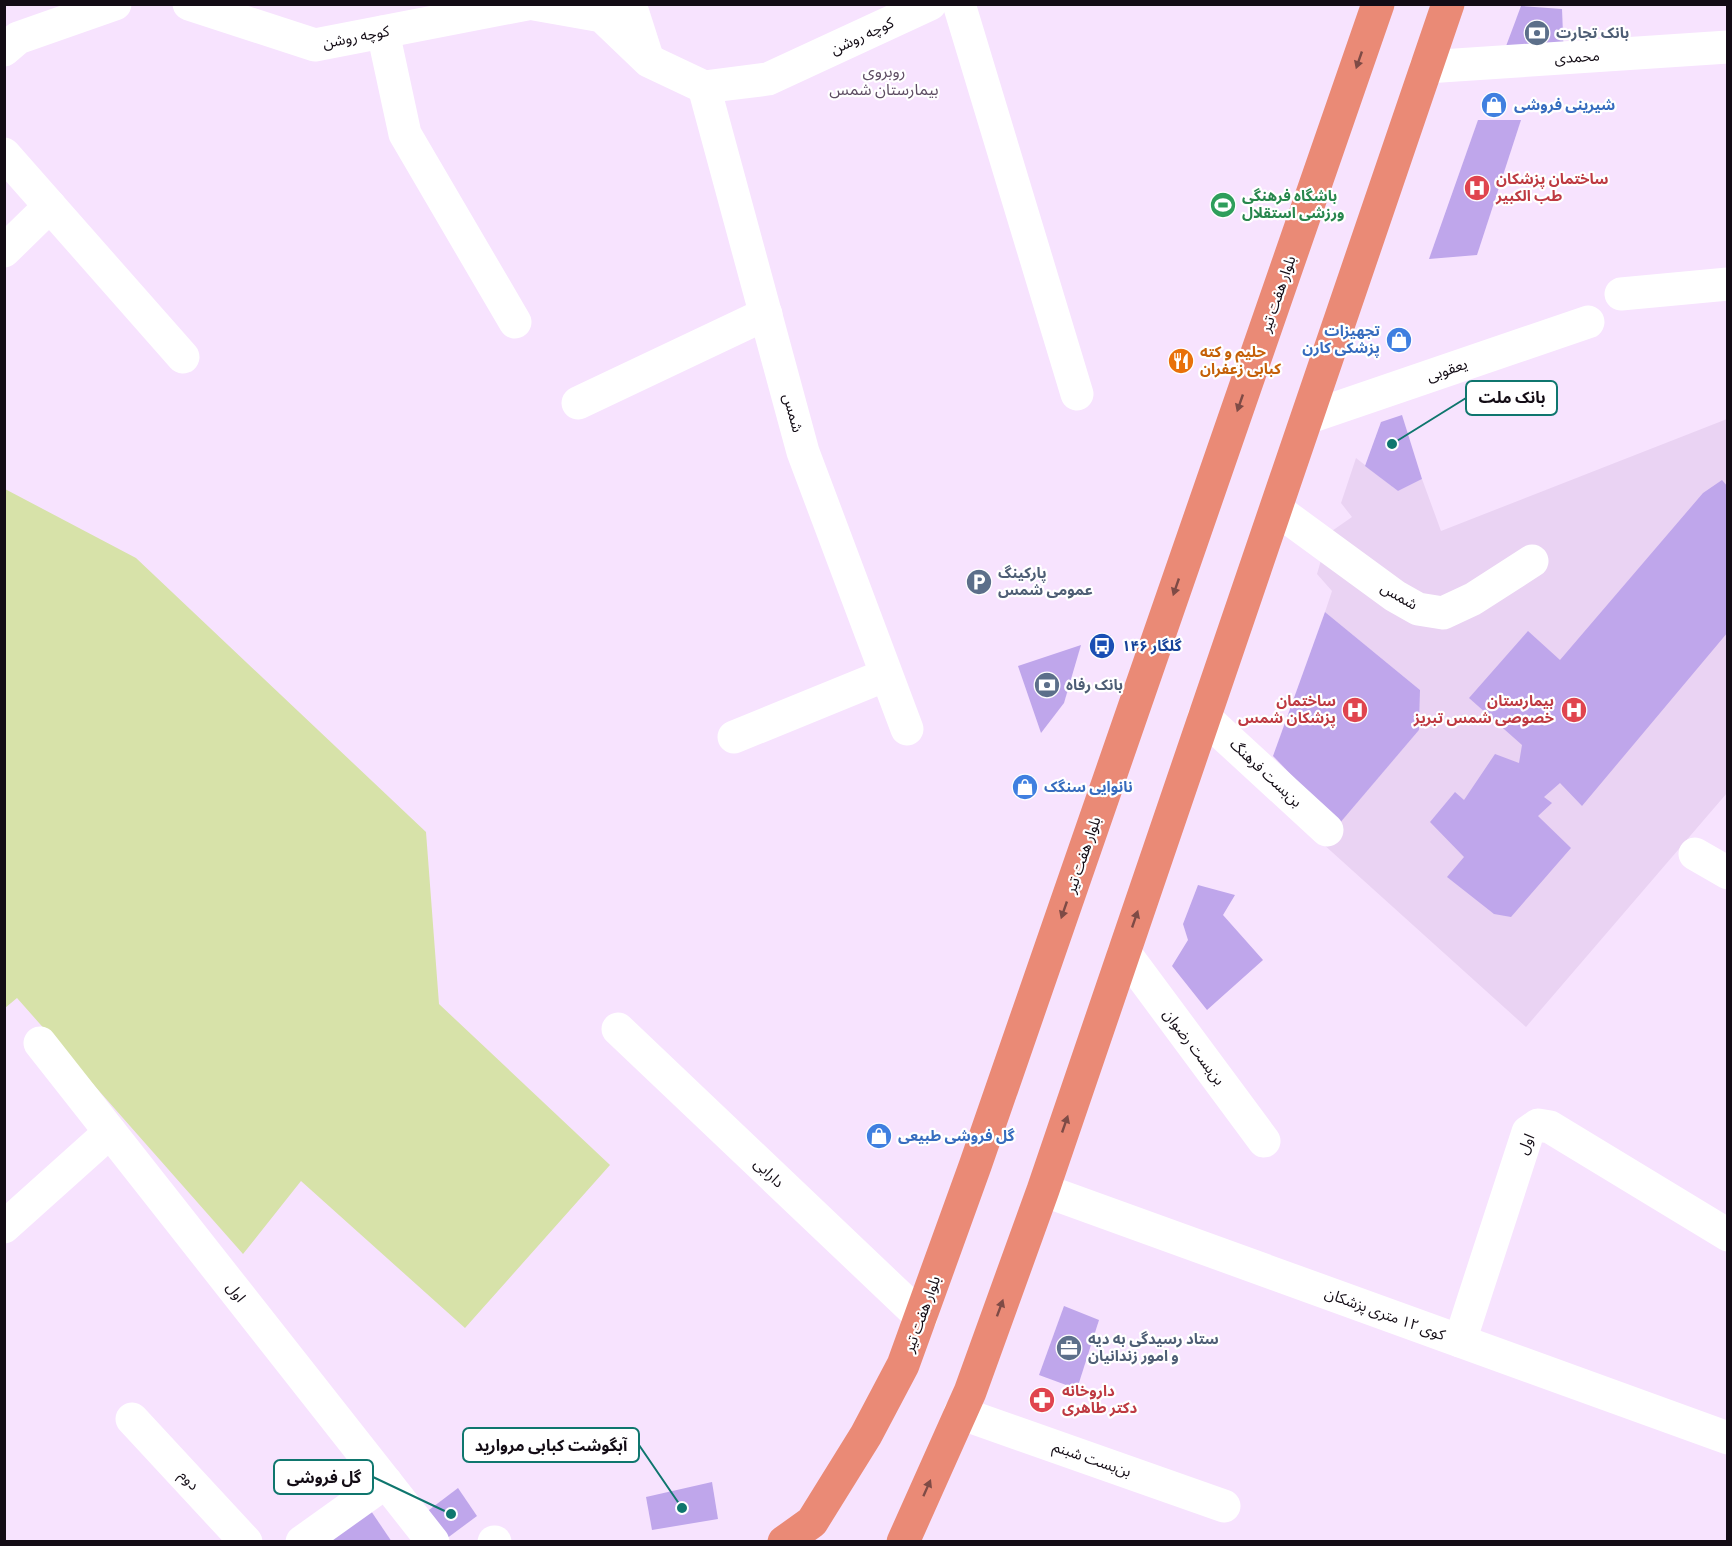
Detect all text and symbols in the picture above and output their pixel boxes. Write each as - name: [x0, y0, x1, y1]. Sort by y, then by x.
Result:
- street label: کوچه روشن: [828, 13, 898, 59]
- bank icon: بانک تجارت: [1522, 18, 1552, 48]
- street label: کوچه روشن: [321, 22, 392, 53]
- place label: بانک تجارت: [1556, 24, 1629, 42]
- street label: محمدی: [1554, 46, 1600, 68]
- one-way arrow: [1353, 51, 1363, 69]
- district label: روبروی بیمارستان شمس: [829, 62, 939, 100]
- shop icon: شیرینی فروشی: [1479, 90, 1509, 120]
- place label: شیرینی فروشی: [1514, 96, 1615, 114]
- place label: ساختمان پزشکان طب الکبیر: [1495, 170, 1609, 205]
- hospital icon: ساختمان پزشکان طب الکبیر: [1462, 173, 1492, 203]
- place label: باشگاه فرهنگی ورزشی استقلال: [1242, 187, 1345, 222]
- sports icon: باشگاه فرهنگی ورزشی استقلال: [1208, 190, 1238, 220]
- street label: بلوار هفت تیر: [1256, 253, 1299, 336]
- place label: تجهیزات پزشکی کارن: [1302, 322, 1381, 358]
- shop icon: تجهیزات پزشکی کارن: [1384, 325, 1414, 355]
- place label: حلیم و کته کبابی زعفران: [1200, 343, 1281, 378]
- restaurant icon: حلیم و کته کبابی زعفران: [1166, 346, 1196, 376]
- street label: یعقوبی: [1424, 355, 1470, 385]
- callout: بانک ملت: [1466, 381, 1557, 415]
- text: بانک ملت: [1478, 388, 1546, 408]
- street label: شمس: [779, 392, 807, 435]
- one-way arrow: [1235, 394, 1245, 412]
- place label: پارکینگ عمومی شمس: [998, 564, 1093, 599]
- parking icon: پارکینگ عمومی شمس: [964, 567, 994, 597]
- one-way arrow: [1171, 578, 1180, 596]
- street label: شمس: [1377, 578, 1421, 614]
- bus stop icon: گلگار ۱۴۶: [1087, 631, 1117, 661]
- place label: گلگار ۱۴۶: [1122, 637, 1182, 655]
- bank icon: بانک رفاه: [1032, 670, 1062, 700]
- place label: بانک رفاه: [1066, 676, 1123, 694]
- place label: ساختمان پزشکان شمس: [1238, 692, 1336, 728]
- place label: بیمارستان خصوصی شمس تبریز: [1413, 692, 1555, 727]
- hospital icon: ساختمان پزشکان شمس: [1340, 695, 1370, 725]
- hospital icon: بیمارستان خصوصی شمس تبریز: [1559, 695, 1589, 725]
- street label: بن‌بست فرهنگ: [1226, 735, 1306, 811]
- shop icon: نانوایی سنگک: [1010, 772, 1040, 802]
- place label: نانوایی سنگک: [1044, 778, 1133, 796]
- street label: بلوار هفت تیر: [1061, 814, 1104, 897]
- one-way arrow: [1059, 901, 1068, 919]
- one-way arrow: [1131, 910, 1141, 928]
- street label: بن‌بست رضوان: [1159, 1005, 1229, 1089]
- one-way arrow: [1061, 1115, 1071, 1133]
- shop icon: گل فروشی طبیعی: [864, 1121, 894, 1151]
- place label: گل فروشی طبیعی: [898, 1127, 1015, 1145]
- street label: اول: [1514, 1131, 1538, 1157]
- street label: دارابی: [750, 1155, 788, 1191]
- street label: بلوار هفت تیر: [900, 1273, 944, 1355]
- street label: اول: [223, 1278, 249, 1306]
- street label: کوی ۱۲ متری پزشکان: [1322, 1284, 1448, 1345]
- one-way arrow: [996, 1299, 1006, 1317]
- place label: ستاد رسیدگی به دیه و امور زندانیان: [1088, 1330, 1219, 1365]
- office icon: ستاد رسیدگی به دیه و امور زندانیان: [1054, 1333, 1084, 1363]
- place label: داروخانه دکتر طاهری: [1062, 1382, 1138, 1417]
- pharmacy icon: داروخانه دکتر طاهری: [1027, 1385, 1057, 1415]
- callout: آبگوشت کبابی مروارید: [463, 1428, 639, 1462]
- text: آبگوشت کبابی مروارید: [475, 1436, 628, 1456]
- street label: بن‌بست شبنم: [1050, 1437, 1134, 1483]
- callout: گل فروشی: [274, 1460, 373, 1494]
- street label: دوم: [174, 1466, 203, 1495]
- text: گل فروشی: [287, 1468, 362, 1488]
- one-way arrow: [922, 1479, 932, 1497]

